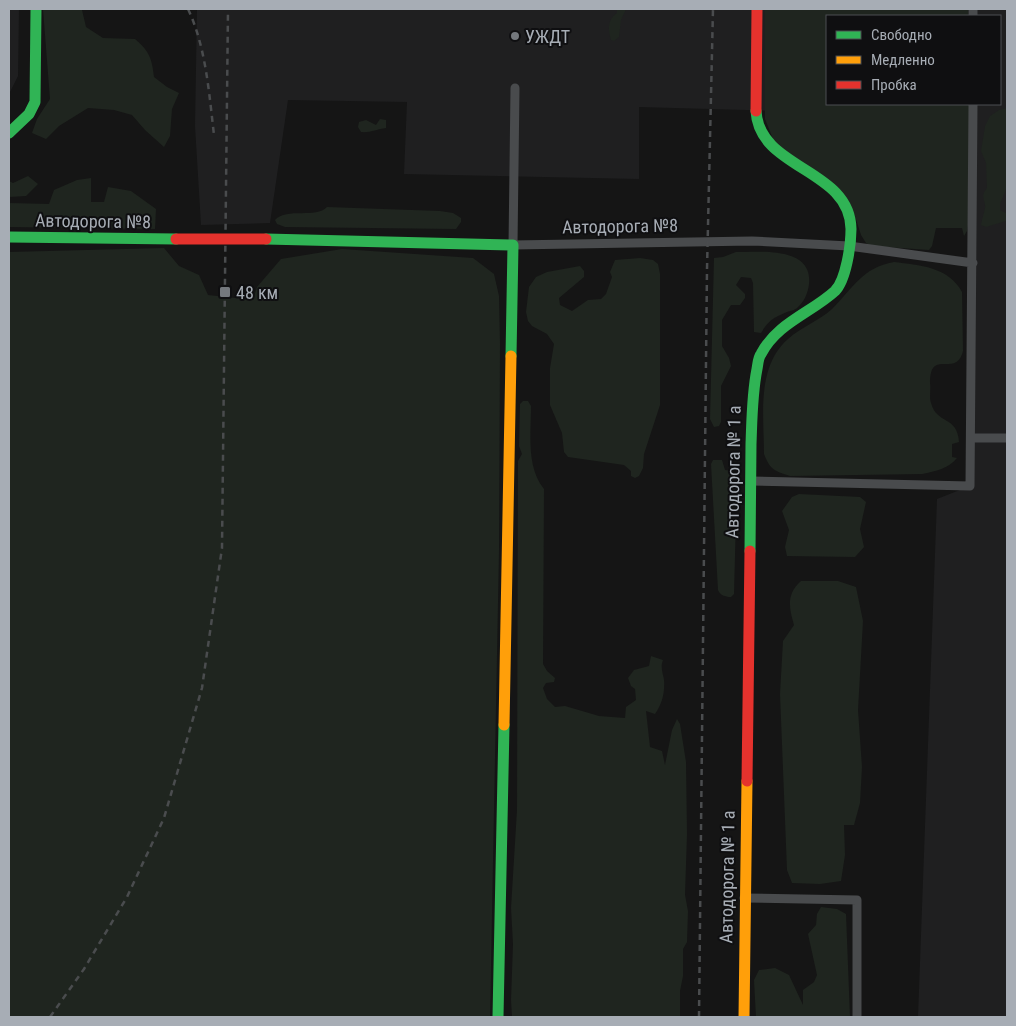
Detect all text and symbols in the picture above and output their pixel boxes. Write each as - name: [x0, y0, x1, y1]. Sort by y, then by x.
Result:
- legend: [826, 15, 1001, 105]
- place label: УЖДТ: [525, 26, 570, 47]
- text: Свободно: [871, 26, 932, 44]
- marker: УЖДТ: [509, 30, 521, 42]
- text: Медленно: [871, 51, 935, 69]
- text: Пробка: [871, 76, 917, 94]
- street label: Автодорога №8: [35, 209, 151, 233]
- street label: Автодорога №8: [562, 214, 678, 238]
- place label: 48 км: [236, 282, 278, 303]
- marker: 48 км: [218, 285, 232, 299]
- street label: Автодорога № 1 а: [721, 405, 745, 539]
- street label: Автодорога № 1 а: [715, 810, 739, 944]

